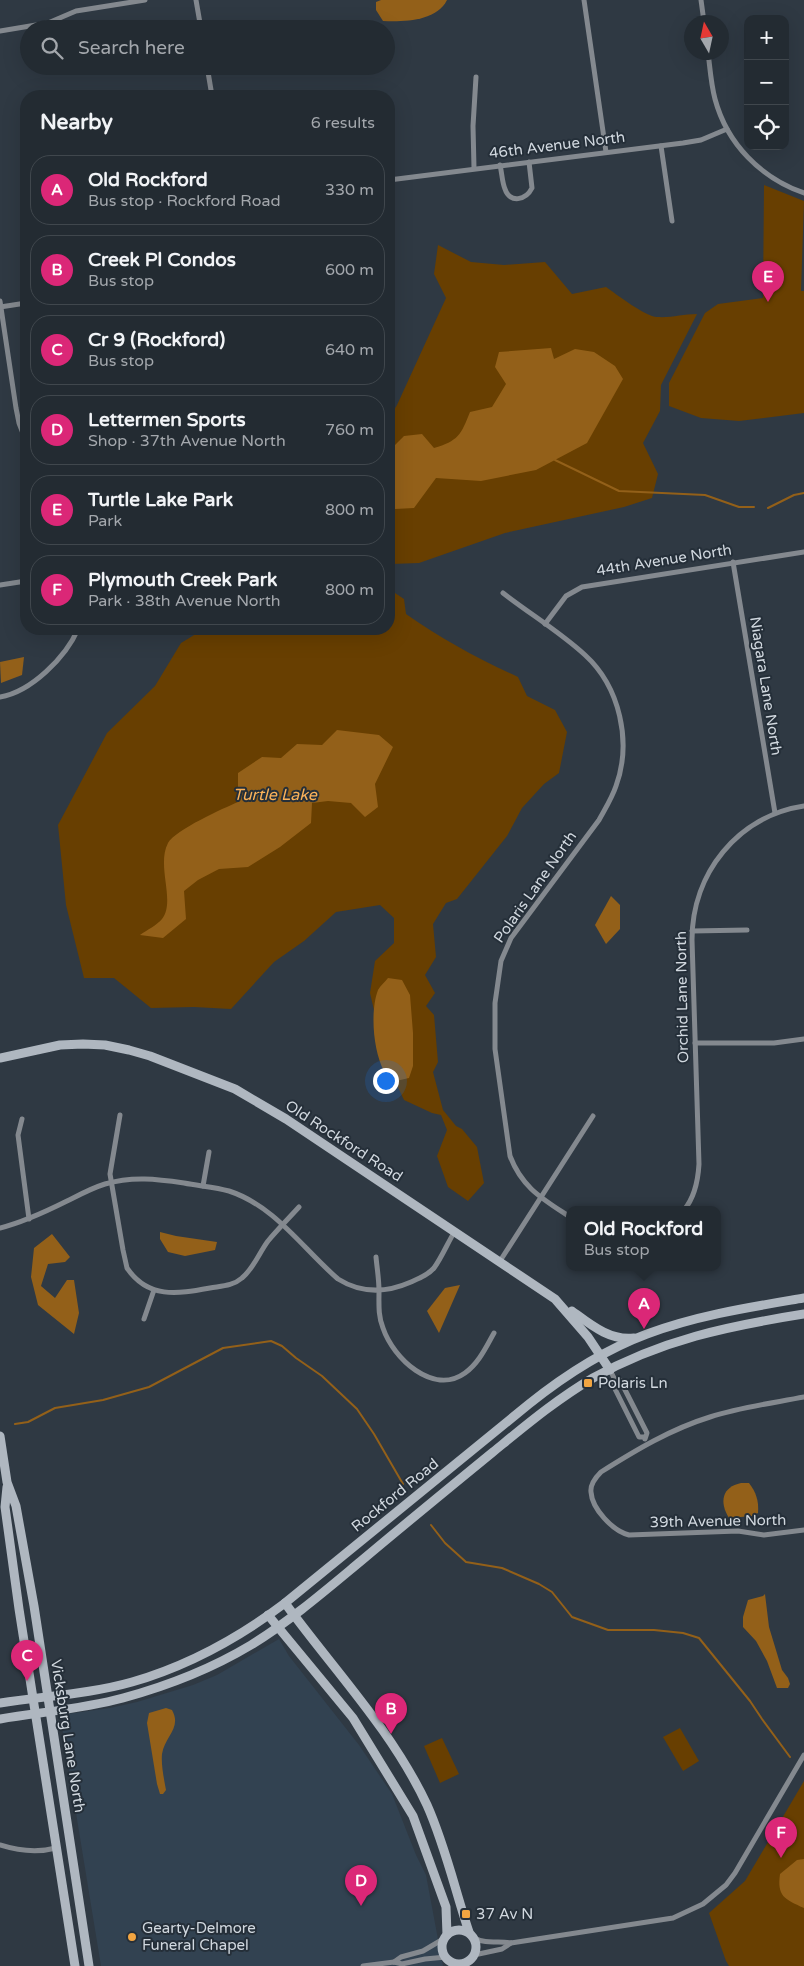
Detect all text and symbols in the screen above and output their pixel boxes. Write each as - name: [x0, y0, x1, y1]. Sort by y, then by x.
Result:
- north arrow: [684, 15, 729, 60]
- map controls: [744, 15, 789, 150]
- button: +: [744, 15, 789, 60]
- search box: [20, 20, 395, 75]
- icon: search: [38, 34, 66, 62]
- text: Search here: [78, 37, 185, 59]
- button: −: [744, 60, 789, 105]
- button: locate: [744, 105, 789, 150]
- text: Nearby: [40, 110, 113, 135]
- text: 6 results: [311, 113, 375, 133]
- street label: 46th Avenue North: [488, 128, 626, 162]
- text: Old Rockford: [88, 169, 208, 191]
- text: A: [51, 180, 63, 200]
- text: 330 m: [325, 180, 374, 200]
- text: Bus stop · Rockford Road: [88, 191, 281, 211]
- text: Creek Pl Condos: [88, 249, 236, 271]
- text: B: [51, 260, 63, 280]
- text: 600 m: [325, 260, 374, 280]
- pin: E: [752, 261, 784, 302]
- text: Bus stop: [88, 271, 154, 291]
- text: Cr 9 (Rockford): [88, 329, 225, 351]
- text: C: [51, 340, 63, 360]
- text: 640 m: [325, 340, 374, 360]
- text: Bus stop: [88, 351, 154, 371]
- text: Lettermen Sports: [88, 409, 246, 431]
- text: D: [51, 420, 63, 440]
- text: 760 m: [325, 420, 374, 440]
- text: Shop · 37th Avenue North: [88, 431, 286, 451]
- text: Turtle Lake Park: [88, 489, 233, 511]
- text: E: [52, 500, 62, 520]
- text: 800 m: [325, 500, 374, 520]
- text: Park: [88, 511, 122, 531]
- street label: 44th Avenue North: [595, 540, 733, 580]
- text: Plymouth Creek Park: [88, 569, 277, 591]
- text: F: [52, 580, 62, 600]
- text: 800 m: [325, 580, 374, 600]
- text: Park · 38th Avenue North: [88, 591, 281, 611]
- street label: Niagara Lane North: [746, 615, 786, 757]
- water label: Turtle Lake: [233, 785, 318, 805]
- street label: Polaris Lane North: [490, 828, 580, 946]
- street label: Orchid Lane North: [672, 931, 692, 1063]
- your location: [373, 1068, 399, 1094]
- street label: Old Rockford Road: [282, 1096, 406, 1186]
- popup: [566, 1206, 721, 1271]
- text: Old Rockford: [584, 1218, 703, 1240]
- text: Bus stop: [584, 1240, 650, 1260]
- pin: A: [628, 1288, 660, 1329]
- place label: Polaris Ln: [598, 1374, 668, 1392]
- marker: Polaris Ln: [582, 1377, 594, 1389]
- street label: Rockford Road: [348, 1454, 442, 1536]
- street label: 39th Avenue North: [649, 1511, 787, 1531]
- pin: C: [11, 1640, 43, 1681]
- street label: Vicksburg Lane North: [47, 1658, 89, 1814]
- pin: B: [375, 1693, 407, 1734]
- pin: F: [765, 1817, 797, 1858]
- pin: D: [345, 1865, 377, 1906]
- place label: 37 Av N: [476, 1905, 533, 1923]
- marker: 37 Av N: [460, 1908, 472, 1920]
- place label: Gearty-Delmore Funeral Chapel: [142, 1919, 256, 1954]
- marker: Gearty-Delmore Funeral Chapel: [126, 1931, 138, 1943]

